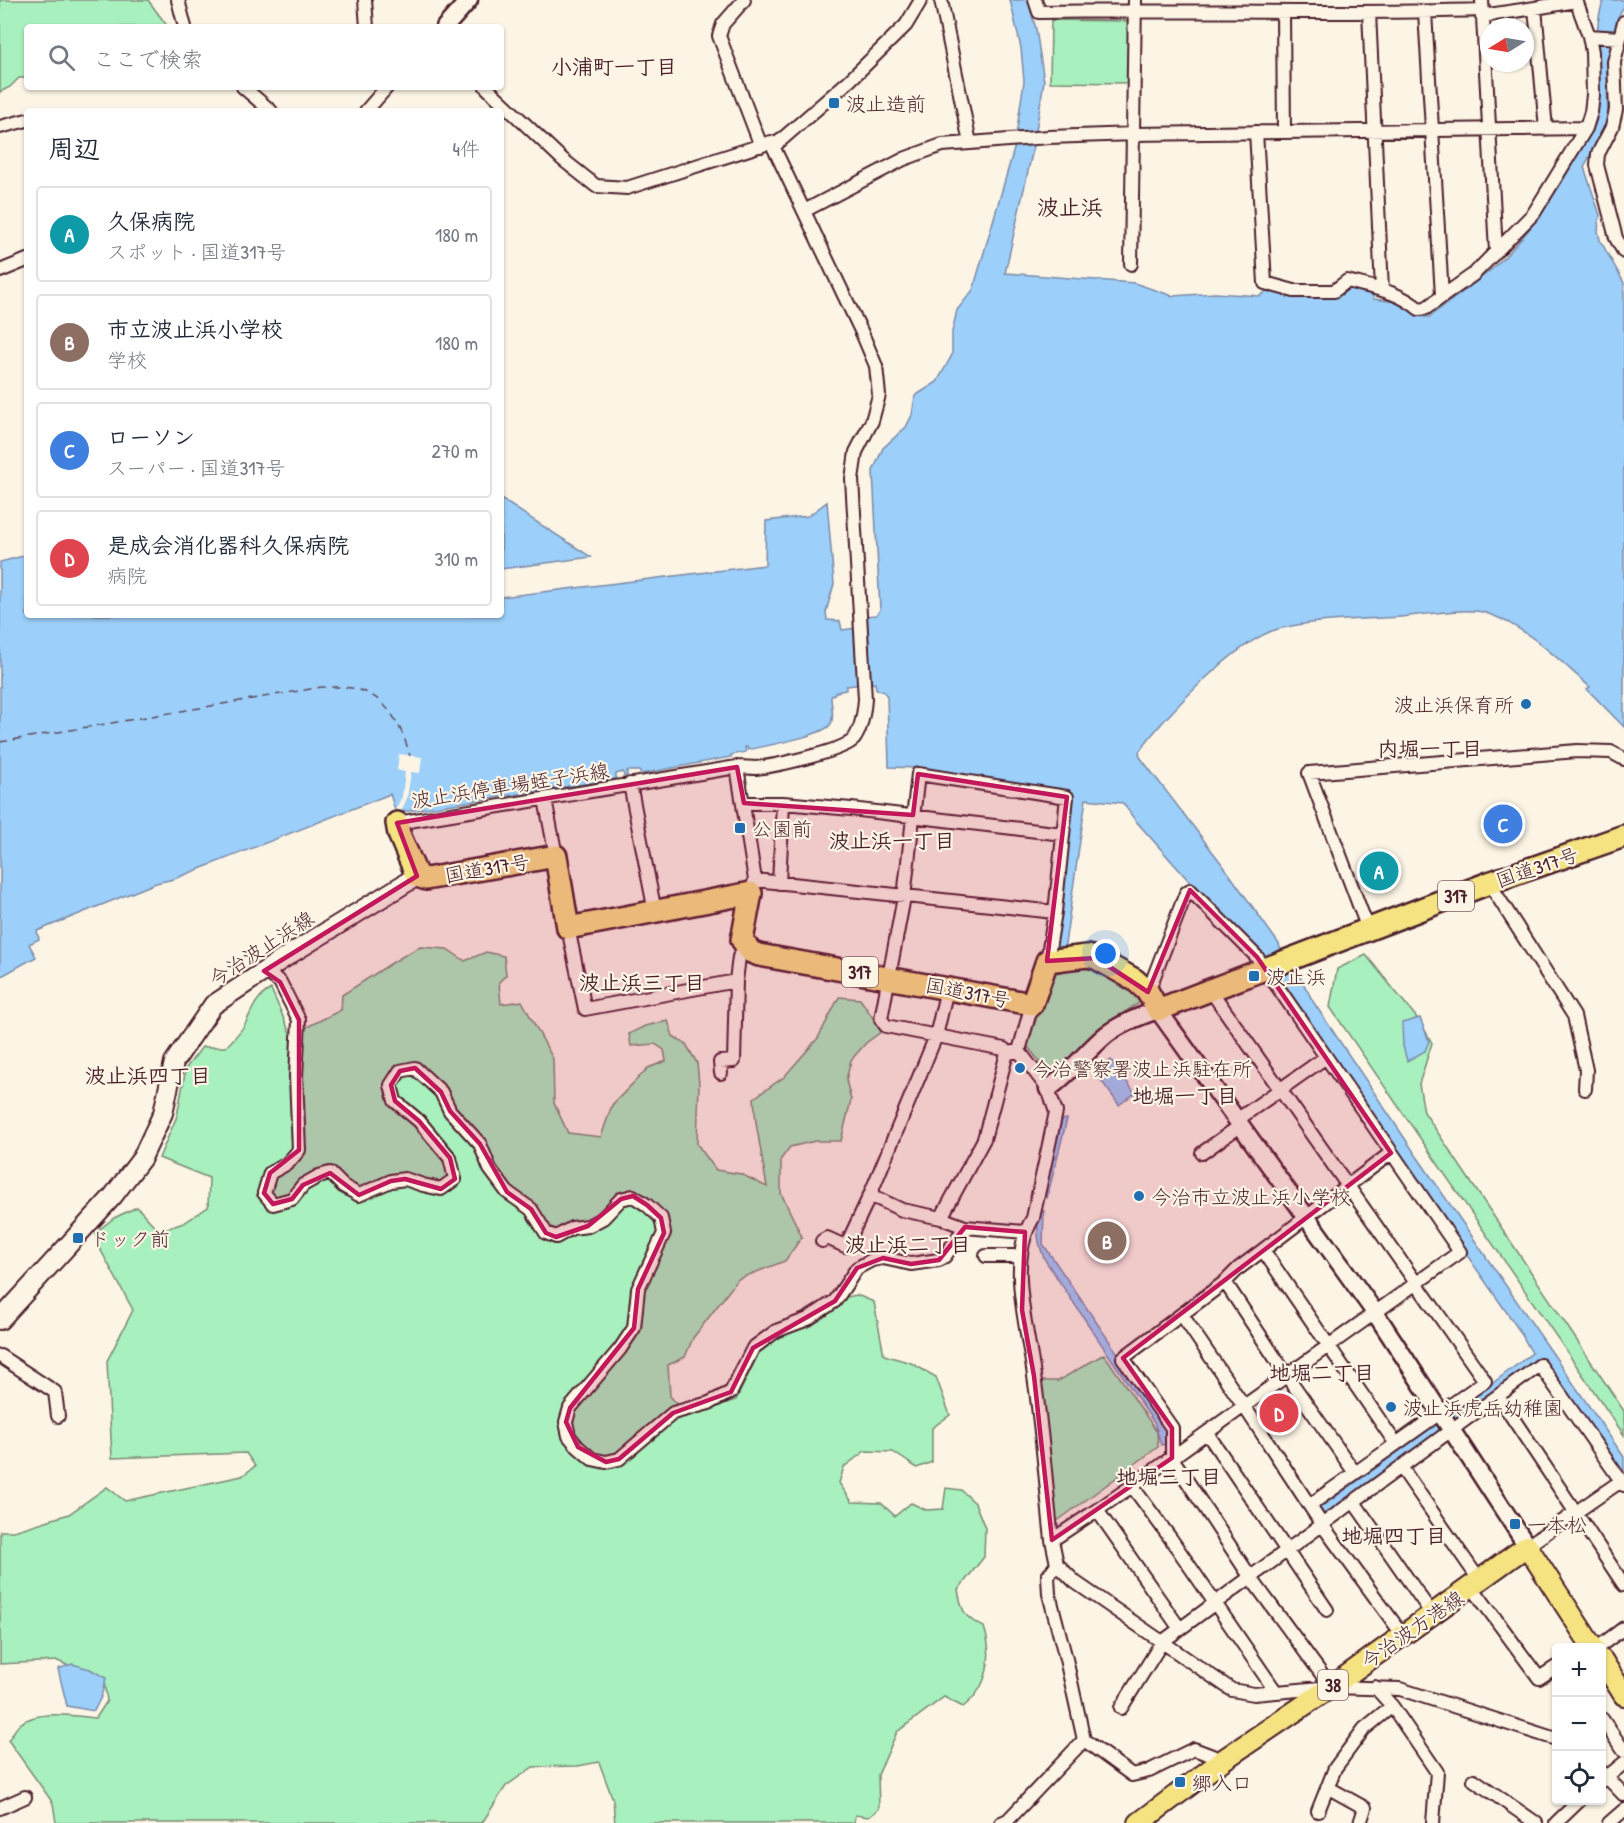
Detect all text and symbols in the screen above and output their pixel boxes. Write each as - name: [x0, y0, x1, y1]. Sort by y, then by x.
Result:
- north arrow: [1480, 18, 1534, 72]
- search box: [24, 24, 504, 90]
- icon: search: [45, 41, 78, 74]
- text: ここで検索: [93, 44, 203, 74]
- district label: 小浦町一丁目: [551, 52, 677, 81]
- place label: 波止造前: [846, 90, 926, 117]
- marker: 波止造前: [827, 96, 841, 110]
- text: 周辺: [48, 131, 100, 166]
- text: 4件: [453, 135, 480, 162]
- district label: 波止浜: [1037, 192, 1103, 222]
- text: 久保病院: [107, 206, 195, 236]
- text: A: [65, 221, 74, 248]
- text: 180 m: [435, 221, 478, 248]
- text: スポット · 国道317号: [107, 238, 286, 265]
- text: 市立波止浜小学校: [107, 314, 283, 344]
- text: B: [64, 329, 75, 356]
- text: 180 m: [435, 329, 478, 356]
- text: 学校: [107, 346, 147, 373]
- text: ローソン: [107, 422, 195, 452]
- text: C: [64, 437, 75, 464]
- text: 270 m: [432, 437, 478, 464]
- text: スーパー · 国道317号: [107, 454, 286, 481]
- text: 是成会消化器科久保病院: [107, 530, 349, 560]
- text: D: [65, 545, 74, 572]
- text: 310 m: [435, 545, 478, 572]
- text: 病院: [107, 562, 147, 589]
- place label: 波止浜保育所: [1394, 691, 1514, 718]
- marker: 波止浜保育所: [1519, 697, 1533, 711]
- district label: 内堀一丁目: [1378, 734, 1483, 763]
- street label: 波止浜停車場蛭子浜線: [409, 756, 611, 814]
- pin: C: [1484, 802, 1522, 846]
- place label: 公園前: [752, 815, 812, 842]
- marker: 公園前: [733, 821, 747, 835]
- district label: 波止浜一丁目: [829, 826, 955, 855]
- street label: 国道317号: [1492, 840, 1582, 894]
- street label: 国道317号: [442, 847, 532, 889]
- pin: A: [1360, 848, 1398, 894]
- road number: 317: [1438, 881, 1474, 911]
- street label: 今治波止浜線: [203, 904, 319, 992]
- your location: [1091, 939, 1120, 968]
- road number: 317: [842, 957, 878, 987]
- place label: 波止浜: [1266, 963, 1326, 990]
- district label: 波止浜三丁目: [579, 968, 705, 997]
- marker: 波止浜: [1247, 969, 1261, 983]
- street label: 国道317号: [923, 971, 1013, 1013]
- place label: 今治警察署波止浜駐在所: [1032, 1055, 1252, 1082]
- district label: 波止浜四丁目: [85, 1061, 211, 1090]
- marker: 今治警察署波止浜駐在所: [1013, 1061, 1027, 1075]
- district label: 地堀一丁目: [1133, 1081, 1238, 1110]
- place label: 今治市立波止浜小学校: [1151, 1183, 1351, 1210]
- marker: 今治市立波止浜小学校: [1132, 1189, 1146, 1203]
- pin: B: [1088, 1218, 1126, 1264]
- place label: ドック前: [90, 1225, 170, 1252]
- district label: 波止浜二丁目: [845, 1230, 971, 1259]
- marker: ドック前: [71, 1231, 85, 1245]
- district label: 地堀二丁目: [1270, 1358, 1375, 1387]
- pin: D: [1260, 1390, 1298, 1436]
- place label: 波止浜虎岳幼稚園: [1403, 1394, 1563, 1421]
- marker: 波止浜虎岳幼稚園: [1384, 1400, 1398, 1414]
- district label: 地堀三丁目: [1117, 1462, 1222, 1491]
- place label: 一本松: [1527, 1511, 1587, 1538]
- marker: 一本松: [1508, 1517, 1522, 1531]
- district label: 地堀四丁目: [1342, 1521, 1447, 1550]
- street label: 今治波方港線: [1355, 1584, 1469, 1674]
- map controls: [1552, 1643, 1606, 1805]
- button: +: [1552, 1643, 1606, 1697]
- road number: 38: [1318, 1670, 1348, 1700]
- button: −: [1552, 1697, 1606, 1751]
- button: locate: [1552, 1751, 1606, 1805]
- place label: 郷入口: [1192, 1769, 1252, 1796]
- marker: 郷入口: [1173, 1775, 1187, 1789]

